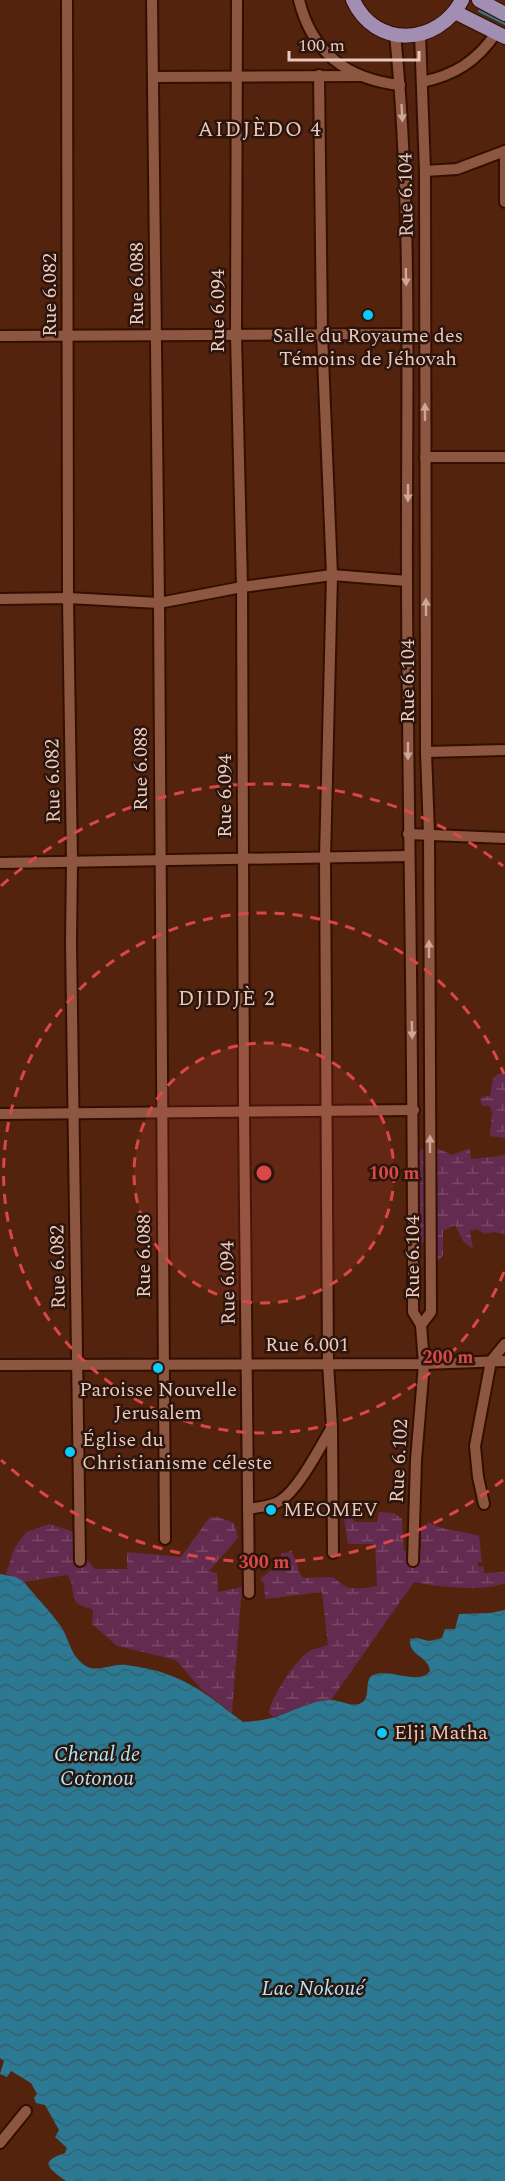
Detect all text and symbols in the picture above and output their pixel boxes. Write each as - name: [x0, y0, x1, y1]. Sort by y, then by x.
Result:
- scale bar: [289, 24, 420, 62]
- text: 100 m: [298, 32, 345, 59]
- one-way arrow: [397, 104, 406, 123]
- district label: AIDJÈDO 4: [198, 114, 322, 146]
- street label: Rue 6.104: [390, 153, 422, 237]
- street label: Rue 6.088: [122, 242, 152, 326]
- street label: Rue 6.082: [35, 253, 65, 337]
- one-way arrow: [402, 267, 411, 286]
- street label: Rue 6.094: [203, 269, 233, 353]
- marker: Salle du Royaume des Témoins de Jéhovah: [361, 308, 375, 322]
- place label: Salle du Royaume des Témoins de Jéhovah: [273, 321, 463, 374]
- one-way arrow: [420, 402, 430, 421]
- one-way arrow: [403, 483, 412, 502]
- one-way arrow: [421, 597, 431, 616]
- street label: Rue 6.104: [393, 639, 423, 723]
- street label: Rue 6.088: [126, 727, 156, 811]
- street label: Rue 6.082: [37, 739, 69, 823]
- one-way arrow: [403, 741, 413, 760]
- street label: Rue 6.094: [210, 754, 240, 838]
- one-way arrow: [424, 939, 434, 958]
- district label: DJIDJÈ 2: [178, 983, 276, 1015]
- one-way arrow: [407, 1020, 417, 1039]
- one-way arrow: [425, 1134, 435, 1153]
- text: 100 m: [368, 1160, 420, 1187]
- centre of rings: [254, 1163, 274, 1183]
- street label: Rue 6.088: [129, 1214, 159, 1298]
- street label: Rue 6.104: [398, 1215, 428, 1299]
- street label: Rue 6.082: [42, 1225, 74, 1309]
- street label: Rue 6.094: [212, 1241, 244, 1325]
- street label: Rue 6.001: [265, 1330, 349, 1360]
- text: 200 m: [422, 1344, 474, 1371]
- marker: Paroisse Nouvelle Jerusalem: [151, 1361, 165, 1375]
- place label: Paroisse Nouvelle Jerusalem: [79, 1375, 237, 1428]
- street label: Rue 6.102: [382, 1418, 416, 1504]
- place label: Église du Christianisme céleste: [82, 1425, 272, 1478]
- marker: Église du Christianisme céleste: [63, 1445, 77, 1459]
- place label: MEOMEV: [283, 1495, 378, 1525]
- marker: MEOMEV: [264, 1503, 278, 1517]
- text: 300 m: [238, 1549, 290, 1576]
- place label: Elji Matha: [394, 1718, 488, 1748]
- marker: Elji Matha: [375, 1726, 389, 1740]
- water label: Chenal de Cotonou: [54, 1739, 140, 1795]
- water label: Lac Nokoué: [261, 1973, 366, 2005]

